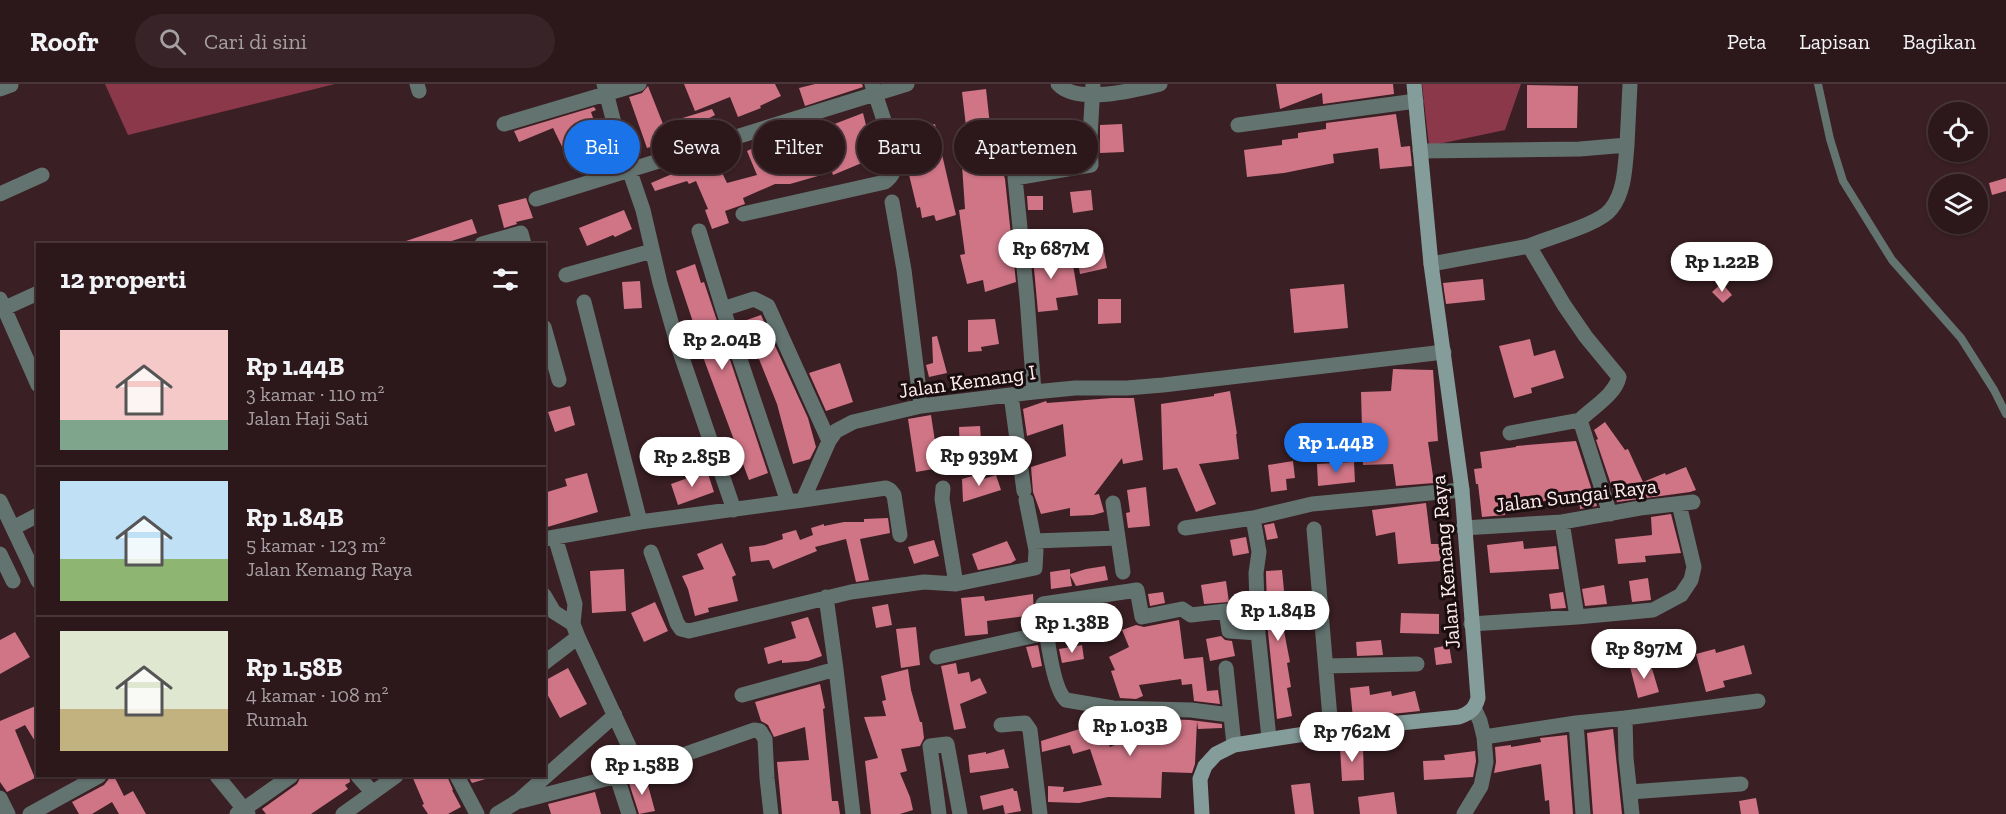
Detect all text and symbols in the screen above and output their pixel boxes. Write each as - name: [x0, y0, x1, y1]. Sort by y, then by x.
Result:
- search box: [135, 14, 555, 68]
- text: Roofr: [30, 25, 99, 58]
- icon: search: [156, 25, 189, 58]
- text: Cari di sini: [204, 28, 307, 55]
- text: Peta: [1727, 29, 1766, 54]
- text: Lapisan: [1799, 29, 1870, 54]
- text: Bagikan: [1903, 29, 1976, 54]
- map controls: [1928, 102, 1988, 234]
- button: locate: [1928, 102, 1988, 162]
- chip: Beli: [564, 120, 640, 174]
- chip: Sewa: [652, 120, 741, 174]
- chip: Filter: [753, 120, 845, 174]
- chip: Baru: [857, 120, 942, 174]
- chip: Apartemen: [954, 120, 1098, 174]
- button: layers: [1928, 174, 1988, 234]
- pin: Rp 687M: [996, 229, 1106, 280]
- text: Rp 687M: [1012, 236, 1090, 260]
- pin: Rp 1.22B: [1660, 242, 1784, 293]
- text: Rp 1.22B: [1685, 249, 1759, 273]
- text: 12 properti: [60, 263, 186, 295]
- icon: filters: [489, 263, 522, 296]
- pin: Rp 2.04B: [660, 320, 784, 371]
- text: Rp 2.04B: [683, 327, 761, 351]
- text: Rp 1.44B: [246, 350, 345, 382]
- icon: home: [108, 354, 180, 426]
- street label: Jalan Kemang I: [897, 359, 1037, 403]
- text: 3 kamar · 110 m²: [246, 382, 385, 406]
- text: Jalan Haji Sati: [246, 406, 368, 430]
- pin: Rp 1.44B: [1274, 423, 1398, 474]
- text: Rp 1.44B: [1298, 430, 1374, 454]
- pin: Rp 939M: [924, 436, 1034, 487]
- pin: Rp 2.85B: [630, 437, 754, 488]
- text: Rp 939M: [940, 443, 1018, 467]
- text: Rp 2.85B: [654, 444, 730, 468]
- street label: Jalan Sungai Raya: [1494, 473, 1658, 517]
- street label: Jalan Kemang Raya: [1425, 474, 1465, 650]
- text: Rp 1.84B: [246, 501, 344, 533]
- icon: home: [108, 505, 180, 577]
- text: 5 kamar · 123 m²: [246, 533, 386, 557]
- text: Jalan Kemang Raya: [246, 557, 412, 581]
- pin: Rp 1.84B: [1216, 591, 1340, 642]
- text: Rp 1.84B: [1240, 598, 1316, 622]
- pin: Rp 1.38B: [1010, 603, 1134, 654]
- text: Rp 1.38B: [1035, 610, 1109, 634]
- pin: Rp 897M: [1589, 629, 1699, 680]
- text: Rp 897M: [1605, 636, 1683, 660]
- text: Rp 1.58B: [246, 651, 343, 683]
- icon: home: [108, 655, 180, 727]
- text: 4 kamar · 108 m²: [246, 683, 389, 707]
- pin: Rp 1.03B: [1068, 706, 1192, 757]
- text: Rumah: [246, 707, 308, 731]
- pin: Rp 762M: [1297, 712, 1407, 763]
- text: Rp 1.03B: [1092, 713, 1168, 737]
- text: Rp 762M: [1313, 719, 1391, 743]
- pin: Rp 1.58B: [580, 745, 704, 796]
- text: Rp 1.58B: [605, 752, 679, 776]

